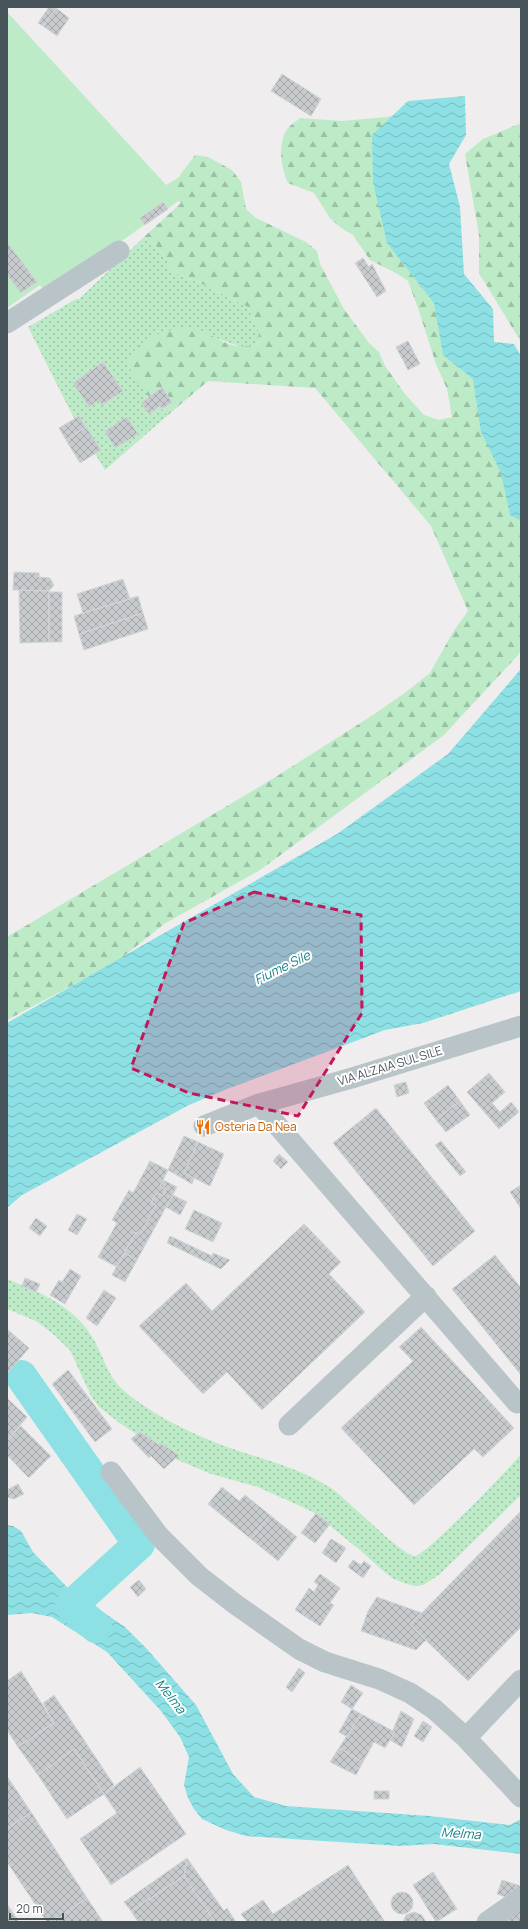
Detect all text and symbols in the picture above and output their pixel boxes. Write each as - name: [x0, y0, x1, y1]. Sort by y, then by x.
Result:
- water label: Fiume Sile: [251, 945, 314, 988]
- street label: VIA ALZAIA SUL SILE: [336, 1041, 444, 1090]
- restaurant icon: Osteria Da Nea: [194, 1118, 212, 1136]
- place label: Osteria Da Nea: [215, 1118, 297, 1135]
- water label: Melma: [152, 1675, 191, 1718]
- water label: Melma: [441, 1823, 482, 1843]
- scale bar: [10, 1895, 63, 1921]
- text: 20 m: [16, 1900, 43, 1917]

